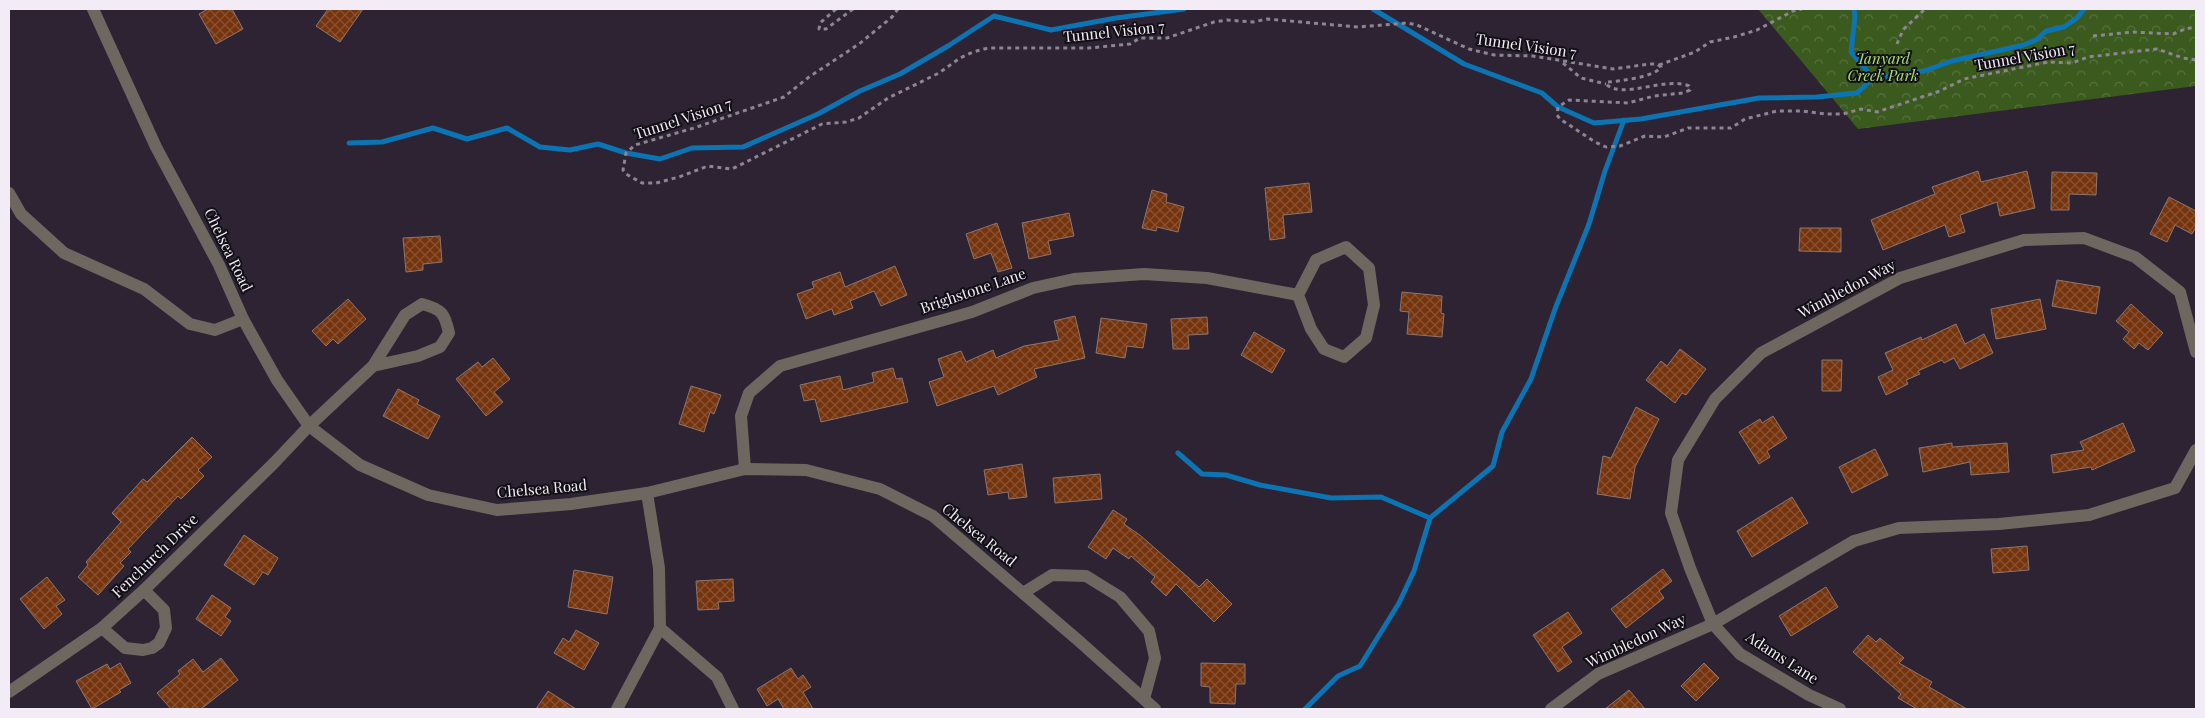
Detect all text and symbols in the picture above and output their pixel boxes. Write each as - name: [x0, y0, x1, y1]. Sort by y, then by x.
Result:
- street label: Tunnel Vision 7: [1062, 16, 1165, 46]
- street label: Tunnel Vision 7: [1474, 28, 1578, 62]
- street label: Tunnel Vision 7: [1973, 37, 2077, 75]
- park label: Tanyard Creek Park: [1847, 48, 1919, 85]
- street label: Tunnel Vision 7: [631, 93, 734, 143]
- street label: Chelsea Road: [200, 205, 258, 295]
- street label: Wimbledon Way: [1793, 254, 1899, 323]
- street label: Brighstone Lane: [917, 263, 1028, 317]
- street label: Chelsea Road: [496, 474, 588, 502]
- street label: Chelsea Road: [938, 498, 1021, 571]
- street label: Fenchurch Drive: [107, 509, 202, 602]
- street label: Wimbledon Way: [1582, 608, 1689, 672]
- street label: Adams Lane: [1742, 626, 1822, 688]

